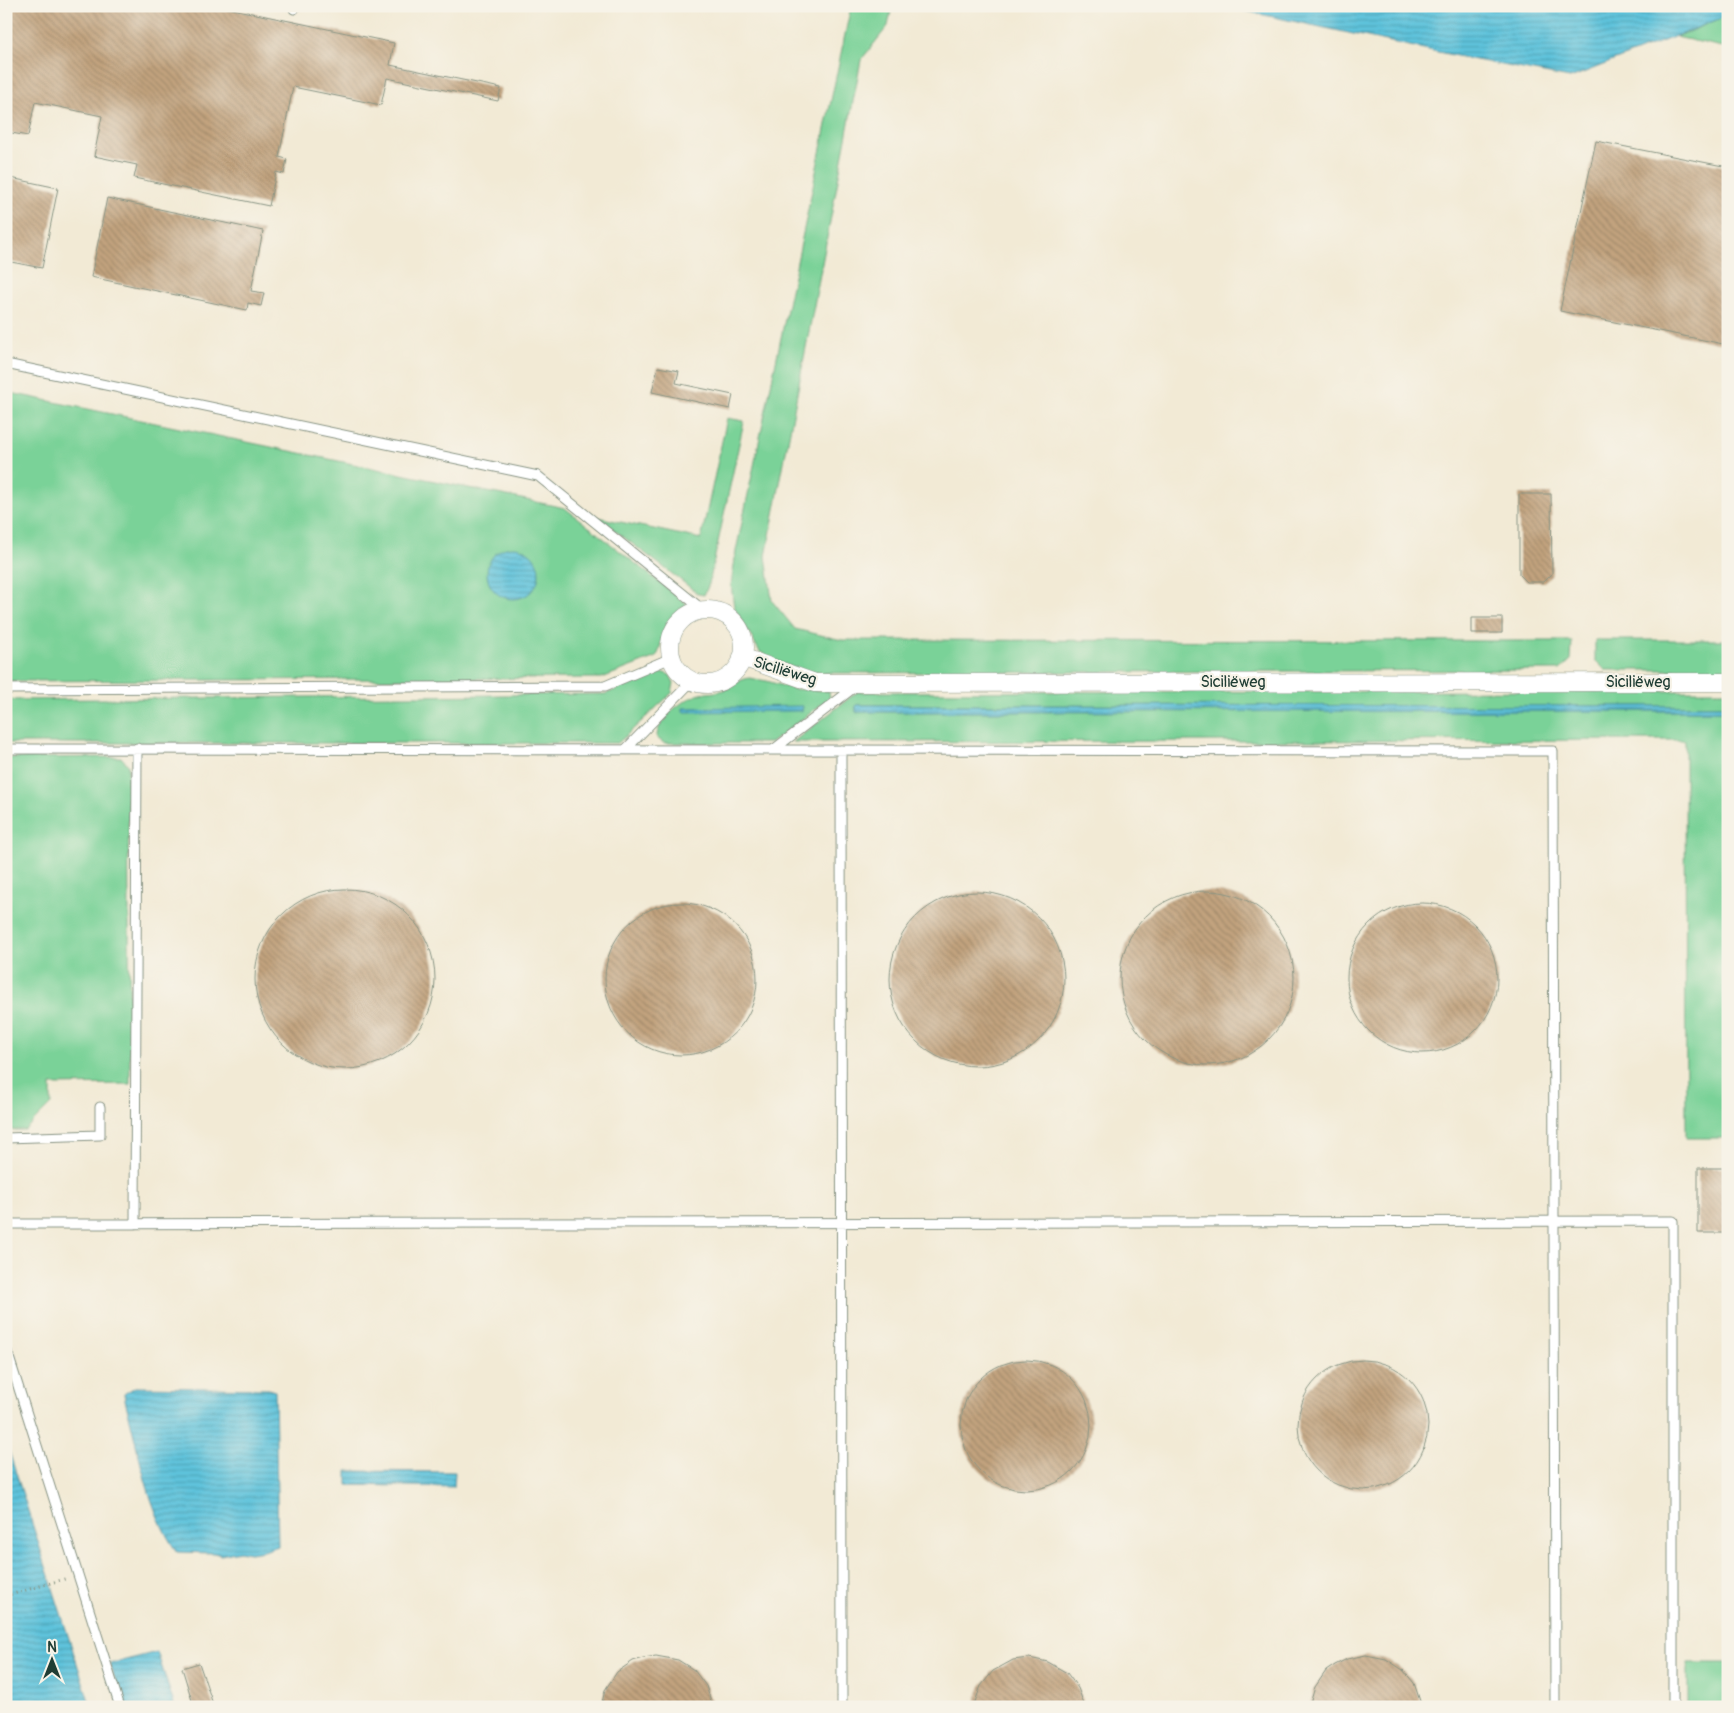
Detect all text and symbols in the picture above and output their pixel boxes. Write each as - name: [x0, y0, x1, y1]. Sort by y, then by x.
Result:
- street label: Siciliëweg: [751, 652, 819, 690]
- street label: Siciliëweg: [1200, 672, 1266, 692]
- street label: Siciliëweg: [1605, 672, 1671, 692]
- north arrow: [28, 1636, 78, 1686]
- text: N: [47, 1639, 57, 1656]

